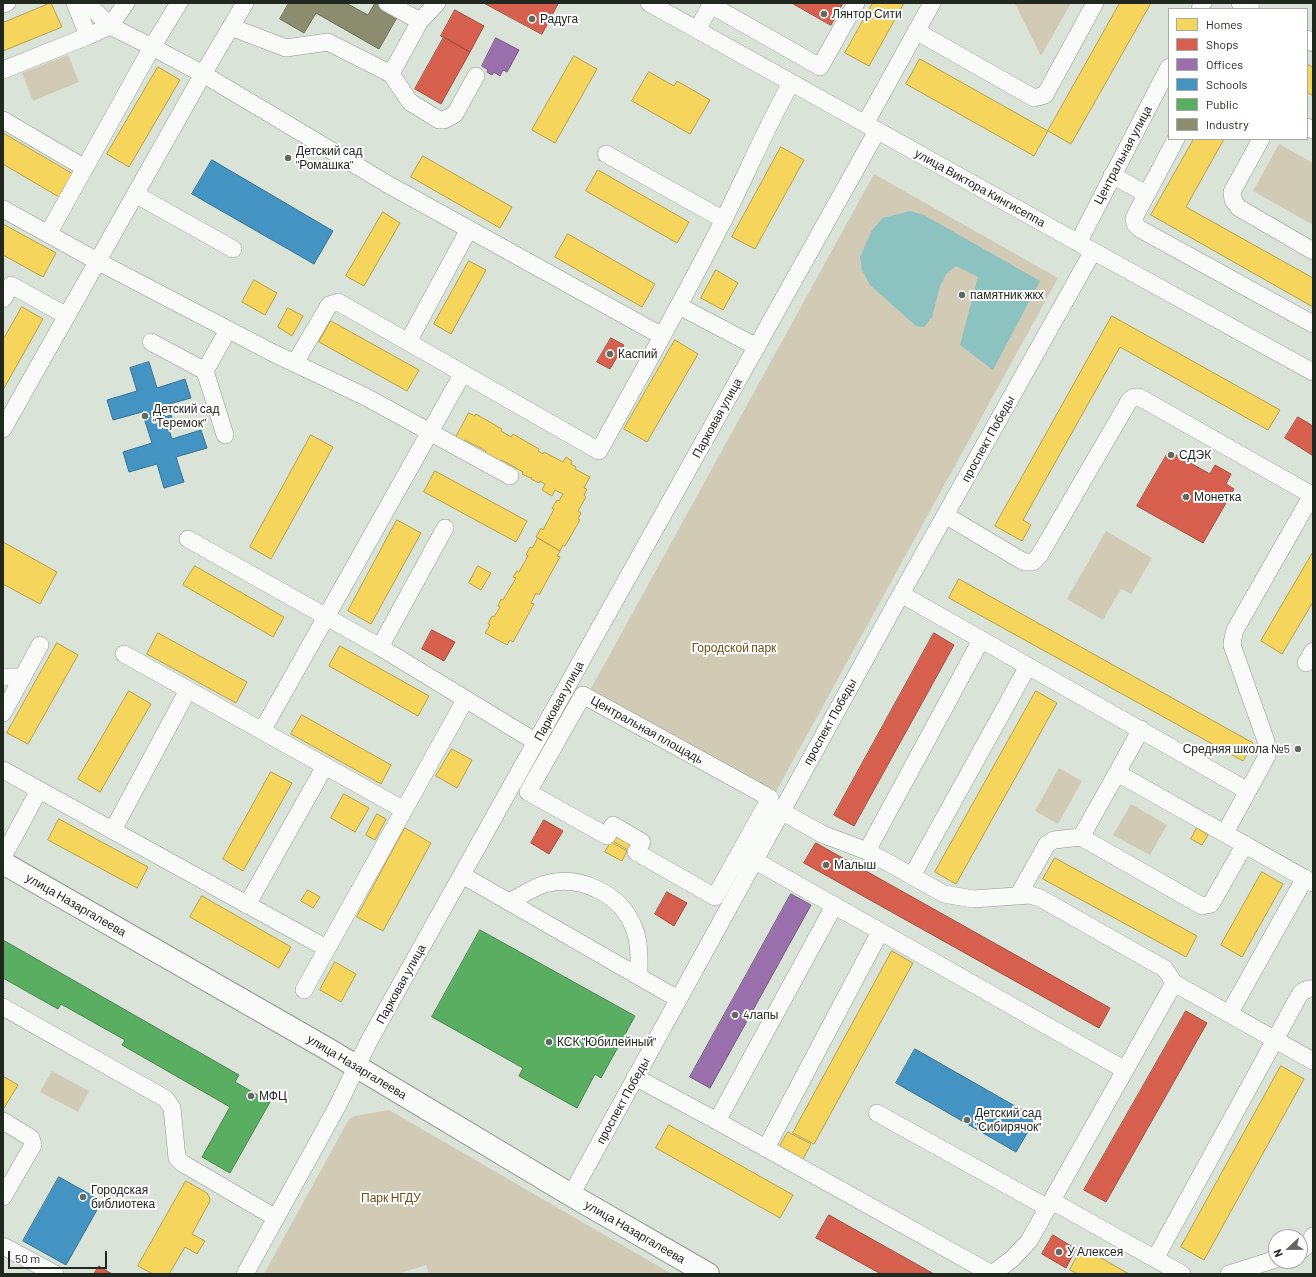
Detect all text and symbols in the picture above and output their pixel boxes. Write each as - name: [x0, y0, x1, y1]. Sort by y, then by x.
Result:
- place label: Лянтор Сити: [832, 7, 902, 21]
- legend: [1168, 8, 1308, 140]
- marker: Лянтор Сити: [819, 9, 829, 19]
- place label: Радуга: [540, 12, 578, 26]
- marker: Радуга: [527, 14, 537, 24]
- text: Homes: [1206, 17, 1242, 31]
- text: Shops: [1206, 37, 1238, 51]
- text: Offices: [1206, 57, 1243, 71]
- text: Schools: [1206, 77, 1247, 91]
- text: Public: [1206, 97, 1238, 111]
- street label: Центральная улица: [1091, 103, 1155, 207]
- text: Industry: [1206, 117, 1249, 131]
- place label: Детский сад "Ромашка": [296, 144, 362, 172]
- street label: улица Виктора Кингисеппа: [912, 146, 1048, 230]
- marker: Детский сад "Ромашка": [283, 153, 293, 163]
- place label: памятник жкх: [970, 288, 1044, 302]
- marker: памятник жкх: [957, 290, 967, 300]
- place label: Каспий: [618, 347, 658, 361]
- marker: Каспий: [605, 349, 615, 359]
- street label: Парковая улица: [689, 376, 745, 460]
- street label: проспект Победы: [958, 393, 1018, 485]
- place label: Детский сад "Теремок": [153, 402, 219, 430]
- marker: Детский сад "Теремок": [140, 411, 150, 421]
- place label: СДЭК: [1179, 448, 1211, 462]
- marker: СДЭК: [1166, 450, 1176, 460]
- place label: Монетка: [1194, 490, 1241, 504]
- marker: Монетка: [1181, 492, 1191, 502]
- park label: Городской парк: [692, 641, 776, 655]
- street label: Парковая улица: [531, 659, 587, 743]
- street label: проспект Победы: [800, 676, 860, 768]
- street label: Центральная площадь: [588, 693, 706, 767]
- place label: Средняя школа №5: [1183, 742, 1290, 756]
- marker: Средняя школа №5: [1293, 744, 1303, 754]
- place label: Малыш: [834, 858, 876, 872]
- marker: Малыш: [821, 860, 831, 870]
- street label: улица Назаргалеева: [23, 870, 129, 940]
- street label: Парковая улица: [373, 942, 429, 1026]
- place label: 4лапы: [743, 1008, 778, 1022]
- marker: 4лапы: [730, 1010, 740, 1020]
- street label: улица Назаргалеева: [305, 1032, 409, 1102]
- place label: КСК "Юбилейный": [557, 1035, 656, 1049]
- marker: КСК "Юбилейный": [544, 1037, 554, 1047]
- street label: проспект Победы: [593, 1055, 653, 1147]
- place label: МФЦ: [259, 1089, 287, 1103]
- marker: МФЦ: [246, 1091, 256, 1101]
- place label: Детский сад "Сибирячок": [975, 1106, 1041, 1134]
- marker: Детский сад "Сибирячок": [962, 1115, 972, 1125]
- place label: Городская библиотека: [91, 1183, 155, 1211]
- park label: Парк НГДУ: [361, 1191, 421, 1205]
- marker: Городская библиотека: [78, 1192, 88, 1202]
- street label: улица Назаргалеева: [582, 1197, 688, 1267]
- north arrow: [1268, 1229, 1308, 1269]
- scale bar: [10, 1243, 109, 1269]
- place label: У Алексея: [1067, 1245, 1123, 1259]
- marker: У Алексея: [1054, 1247, 1064, 1257]
- text: N: [1270, 1247, 1285, 1259]
- text: 50 m: [15, 1251, 40, 1265]

